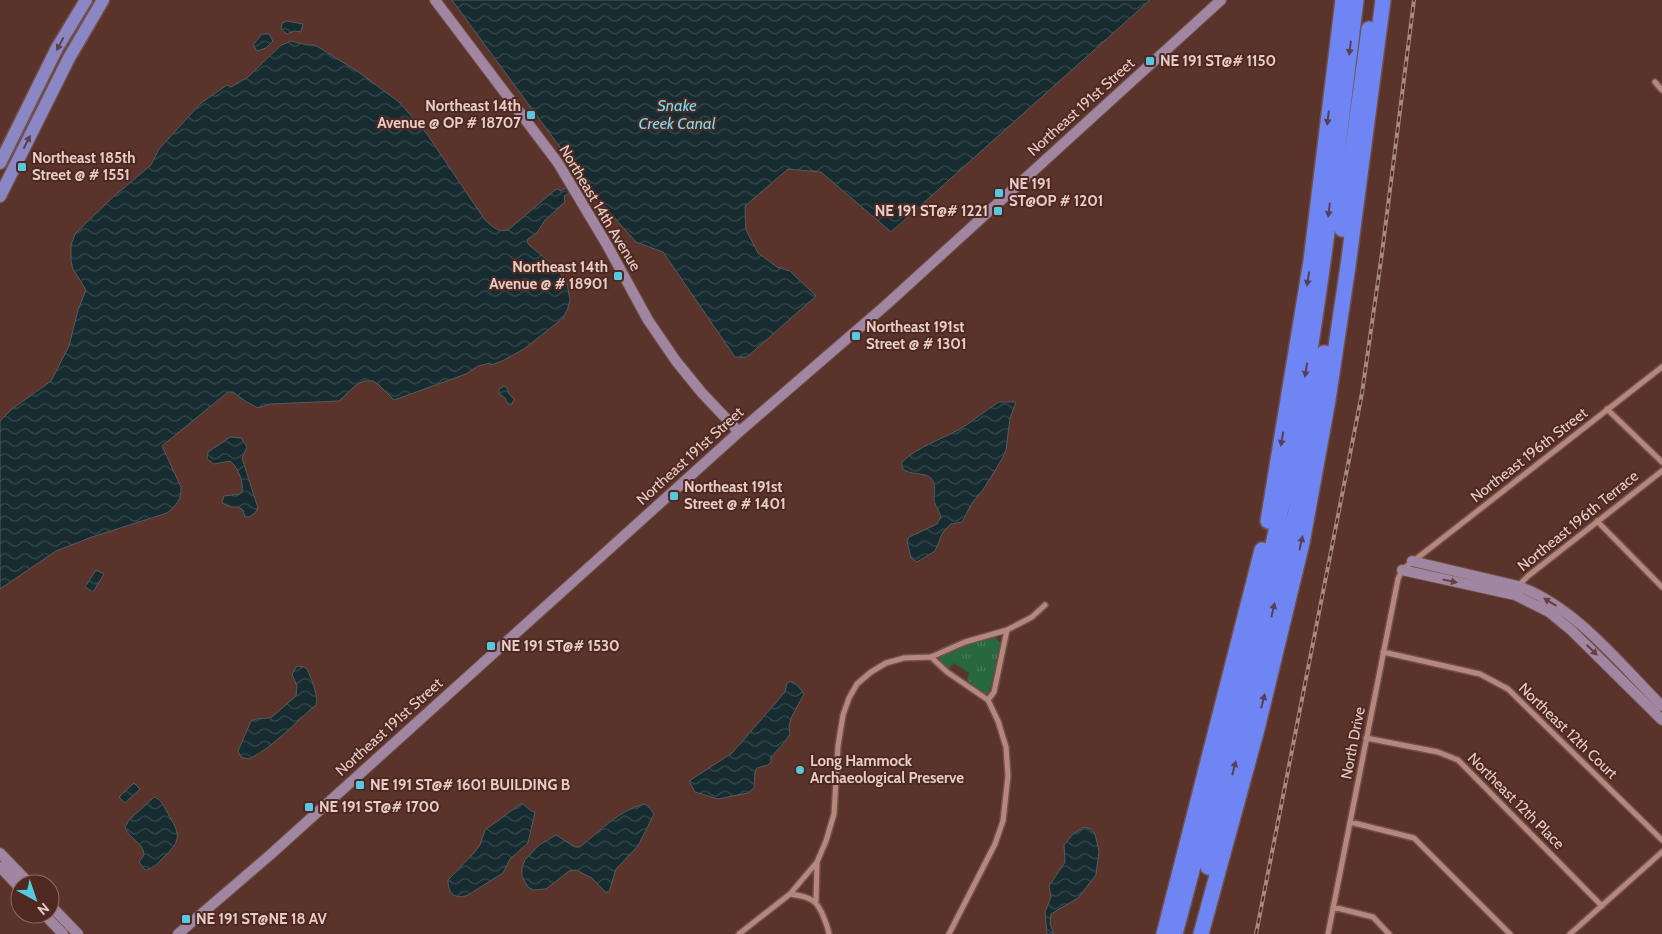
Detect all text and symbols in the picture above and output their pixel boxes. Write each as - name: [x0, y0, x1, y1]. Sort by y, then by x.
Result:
- one-way arrow: [56, 37, 64, 51]
- one-way arrow: [1346, 41, 1354, 57]
- place label: NE 191 ST@# 1150: [1160, 52, 1276, 70]
- street label: Northeast 191st Street: [1024, 54, 1138, 160]
- marker: NE 191 ST@# 1150: [1144, 55, 1156, 67]
- water label: Snake Creek Canal: [639, 96, 716, 133]
- place label: Northeast 14th Avenue @ OP # 18707: [377, 97, 521, 132]
- marker: Northeast 14th Avenue @ OP # 18707: [525, 109, 537, 121]
- one-way arrow: [1324, 110, 1332, 126]
- one-way arrow: [23, 135, 31, 149]
- street label: Northeast 14th Avenue: [555, 142, 645, 275]
- place label: Northeast 185th Street @ # 1551: [32, 149, 135, 184]
- marker: Northeast 185th Street @ # 1551: [16, 161, 28, 173]
- place label: NE 191 ST@OP # 1201: [1009, 175, 1103, 210]
- marker: NE 191 ST@OP # 1201: [993, 187, 1005, 199]
- place label: NE 191 ST@# 1221: [875, 202, 988, 220]
- one-way arrow: [1325, 202, 1333, 218]
- marker: NE 191 ST@# 1221: [992, 205, 1004, 217]
- place label: Northeast 14th Avenue @ # 18901: [489, 258, 608, 293]
- marker: Northeast 14th Avenue @ # 18901: [612, 270, 624, 282]
- one-way arrow: [1304, 271, 1312, 287]
- place label: Northeast 191st Street @ # 1301: [866, 318, 966, 353]
- marker: Northeast 191st Street @ # 1301: [850, 330, 862, 342]
- one-way arrow: [1302, 363, 1310, 379]
- street label: Northeast 191st Street: [633, 403, 747, 509]
- street label: Northeast 196th Street: [1467, 404, 1591, 506]
- one-way arrow: [1277, 432, 1285, 448]
- street label: Northeast 196th Terrace: [1514, 467, 1642, 575]
- place label: Northeast 191st Street @ # 1401: [684, 478, 786, 513]
- marker: Northeast 191st Street @ # 1401: [668, 490, 680, 502]
- one-way arrow: [1298, 535, 1306, 551]
- one-way arrow: [1442, 577, 1457, 585]
- one-way arrow: [1543, 597, 1556, 606]
- one-way arrow: [1269, 603, 1277, 618]
- place label: NE 191 ST@# 1530: [501, 637, 620, 655]
- marker: NE 191 ST@# 1530: [485, 640, 497, 652]
- one-way arrow: [1586, 644, 1598, 656]
- street label: Northeast 191st Street: [332, 674, 446, 780]
- street label: Northeast 12th Court: [1515, 679, 1621, 783]
- one-way arrow: [1259, 693, 1267, 708]
- street label: North Drive: [1337, 705, 1369, 781]
- street label: Northeast 12th Place: [1464, 749, 1568, 853]
- place label: Long Hammock Archaeological Preserve: [810, 752, 964, 787]
- one-way arrow: [1230, 761, 1238, 776]
- marker: Long Hammock Archaeological Preserve: [794, 764, 806, 776]
- place label: NE 191 ST@# 1601 BUILDING B: [370, 776, 570, 794]
- marker: NE 191 ST@# 1601 BUILDING B: [354, 779, 366, 791]
- place label: NE 191 ST@# 1700: [319, 798, 440, 816]
- marker: NE 191 ST@# 1700: [303, 801, 315, 813]
- north arrow: [10, 874, 60, 924]
- text: N: [34, 899, 53, 919]
- place label: NE 191 ST@NE 18 AV: [196, 910, 328, 928]
- marker: NE 191 ST@NE 18 AV: [180, 913, 192, 925]

